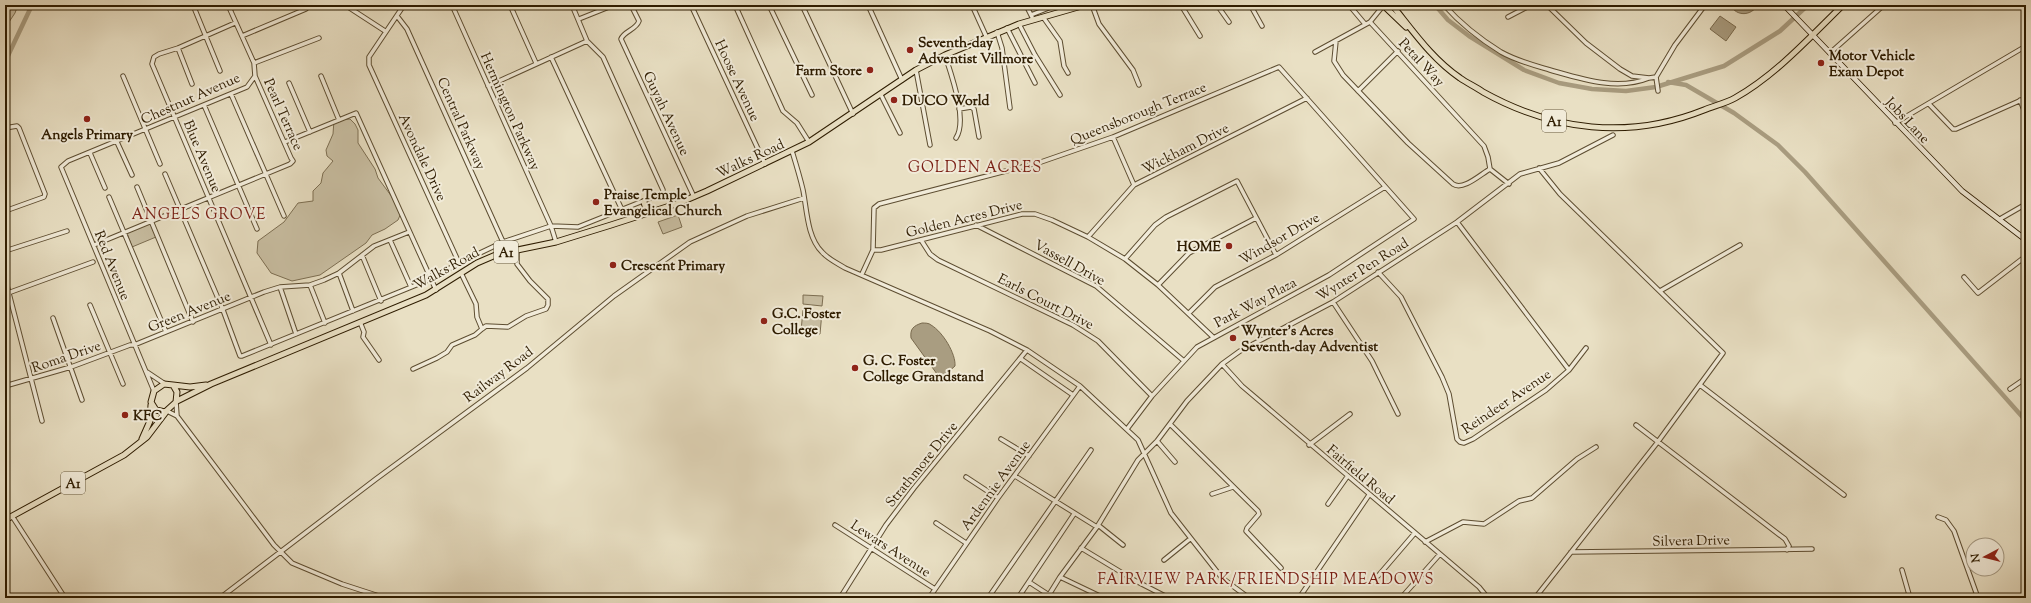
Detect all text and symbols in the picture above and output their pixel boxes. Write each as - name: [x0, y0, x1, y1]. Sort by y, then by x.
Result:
- place label: Seventh-day Adventist Villmore: [918, 34, 1034, 70]
- street label: Petal Way: [1393, 35, 1448, 92]
- street label: Hoose Avenue: [708, 37, 764, 125]
- marker: Seventh-day Adventist Villmore: [905, 45, 915, 55]
- place label: Motor Vehicle Exam Depot: [1829, 47, 1915, 83]
- street label: Hermington Parkway: [474, 50, 544, 174]
- marker: Motor Vehicle Exam Depot: [1816, 58, 1826, 68]
- place label: Farm Store: [796, 62, 862, 82]
- marker: Farm Store: [865, 65, 875, 75]
- street label: Guyah Avenue: [637, 68, 693, 159]
- street label: Chestnut Avenue: [138, 69, 244, 131]
- street label: Central Parkway: [431, 74, 489, 173]
- street label: Pearl Terrace: [257, 76, 307, 154]
- street label: Queensborough Terrace: [1068, 78, 1210, 151]
- place label: DUCO World: [902, 92, 990, 112]
- street label: Jobs Lane: [1879, 93, 1933, 149]
- marker: DUCO World: [889, 95, 899, 105]
- road number: A1: [1542, 110, 1566, 132]
- street label: Avondale Drive: [392, 111, 450, 205]
- marker: Angels Primary: [82, 114, 92, 124]
- street label: Blue Avenue: [177, 117, 225, 196]
- street label: Wickham Drive: [1139, 119, 1233, 180]
- place label: Angels Primary: [41, 126, 133, 146]
- street label: Walks Road: [714, 135, 788, 184]
- district label: GOLDEN ACRES: [908, 158, 1042, 179]
- place label: Praise Temple Evangelical Church: [604, 186, 723, 222]
- street label: Golden Acres Drive: [904, 196, 1025, 244]
- marker: Praise Temple Evangelical Church: [591, 197, 601, 207]
- district label: ANGELS GROVE: [132, 205, 266, 226]
- street label: Windsor Drive: [1236, 209, 1324, 271]
- street label: Red Avenue: [88, 228, 134, 304]
- street label: Wynter Pen Road: [1313, 234, 1413, 307]
- street label: Vassell Drive: [1030, 236, 1108, 292]
- place label: HOME: [1177, 238, 1222, 258]
- road number: A1: [494, 241, 518, 263]
- marker: HOME: [1224, 241, 1234, 251]
- street label: Walks Road: [410, 243, 484, 296]
- place label: Crescent Primary: [621, 257, 725, 277]
- marker: Crescent Primary: [608, 260, 618, 270]
- street label: Earls Court Drive: [994, 270, 1097, 336]
- street label: Park Way Plaza: [1211, 273, 1301, 334]
- street label: Green Avenue: [145, 287, 234, 339]
- place label: G.C. Foster College: [772, 305, 842, 341]
- marker: G.C. Foster College: [759, 316, 769, 326]
- place label: Wynter's Acres Seventh-day Adventist: [1241, 322, 1378, 358]
- marker: Wynter's Acres Seventh-day Adventist: [1228, 333, 1238, 343]
- street label: Roma Drive: [29, 337, 104, 379]
- street label: Railway Road: [460, 343, 538, 408]
- place label: G. C. Foster College Grandstand: [863, 352, 984, 388]
- marker: G. C. Foster College Grandstand: [850, 363, 860, 373]
- street label: Reindeer Avenue: [1458, 365, 1556, 440]
- place label: KFC: [133, 407, 162, 427]
- marker: KFC: [120, 410, 130, 420]
- street label: Strathmore Drive: [882, 418, 963, 512]
- street label: Ardennie Avenue: [957, 437, 1036, 535]
- street label: Fairfield Road: [1321, 441, 1398, 510]
- road number: A1: [61, 472, 85, 494]
- street label: Lewars Avenue: [846, 516, 934, 583]
- street label: Silvera Drive: [1652, 531, 1730, 553]
- north arrow: [1965, 537, 2005, 577]
- text: N: [1968, 553, 1985, 564]
- district label: FAIRVIEW PARK/FRIENDSHIP MEADOWS: [1098, 570, 1434, 591]

